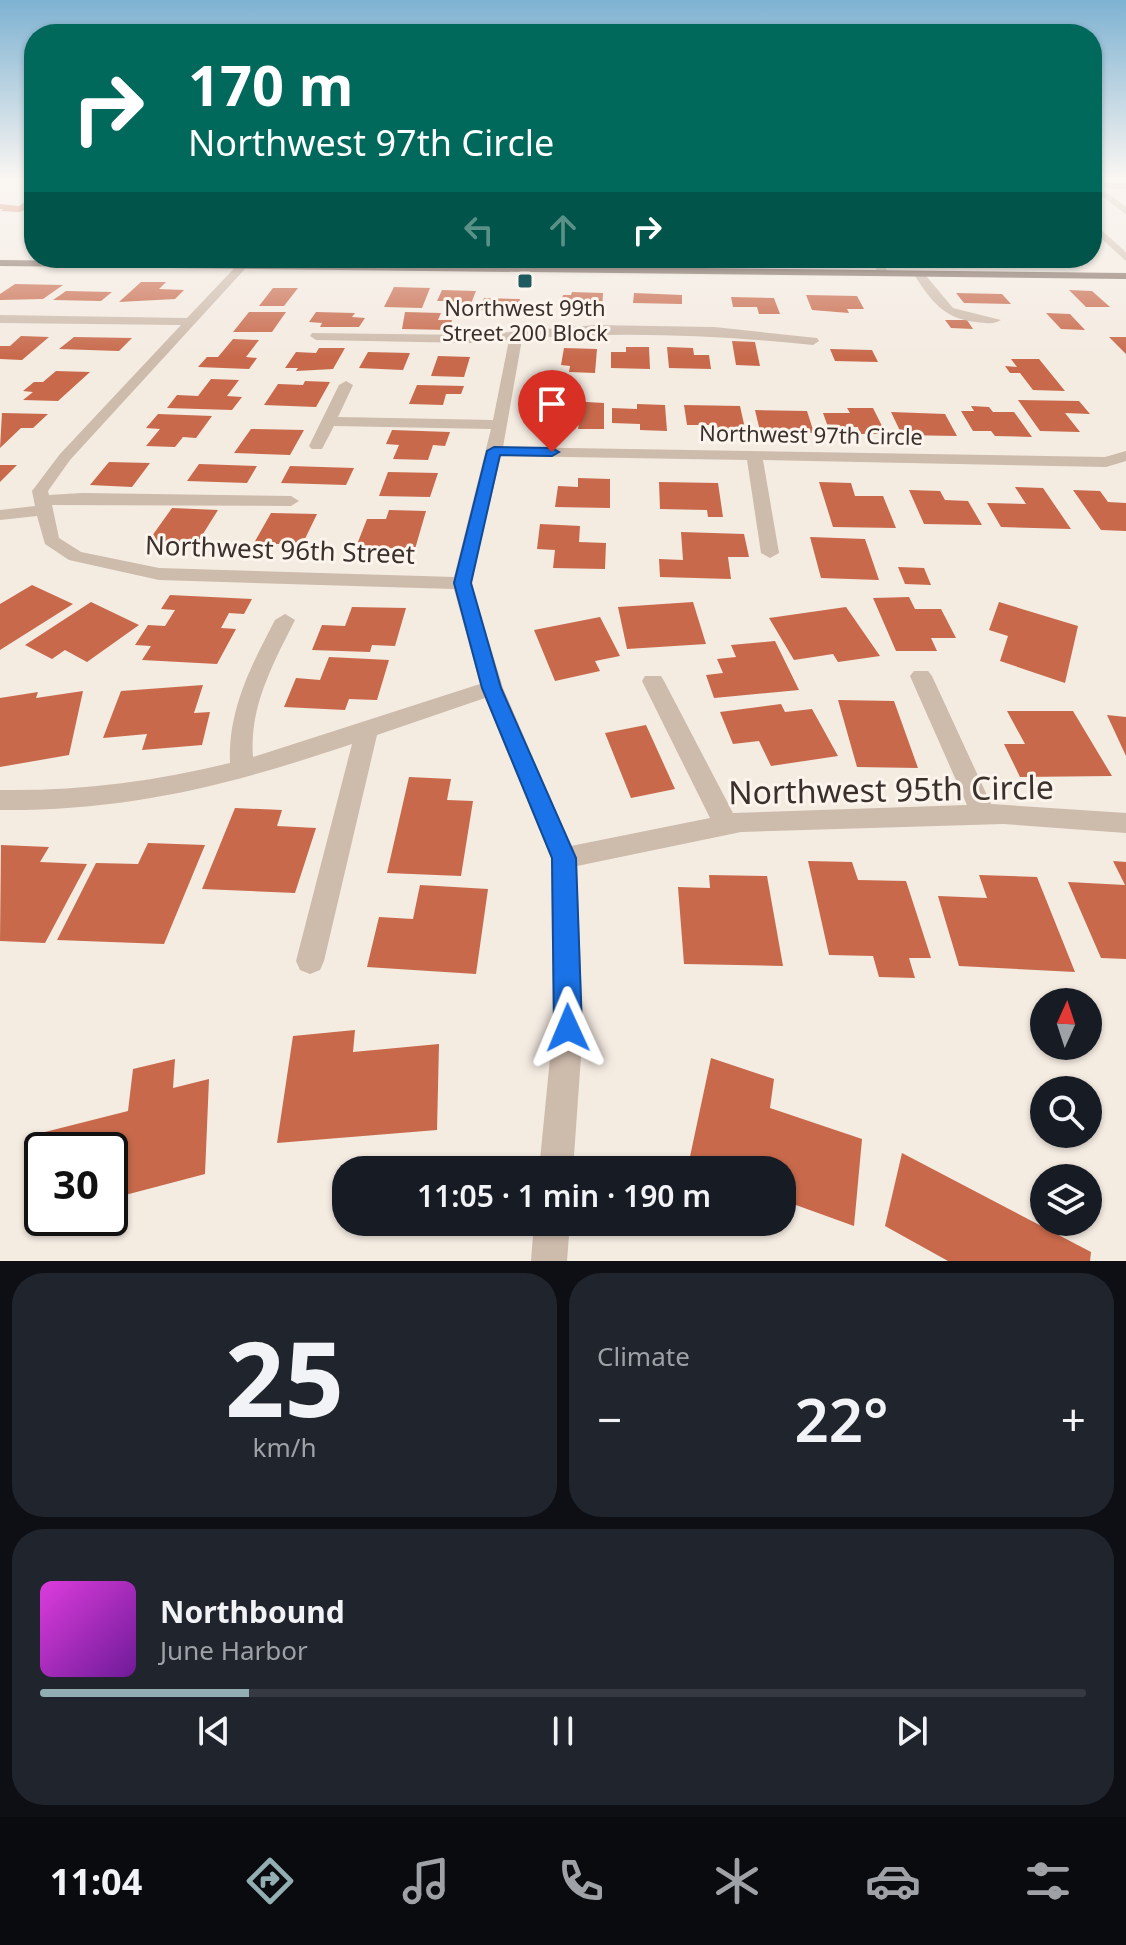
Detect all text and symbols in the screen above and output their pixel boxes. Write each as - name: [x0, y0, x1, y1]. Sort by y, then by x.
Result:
- text: 170 m: [188, 46, 353, 122]
- icon: right: [56, 56, 160, 160]
- text: Northwest 97th Circle: [188, 118, 554, 167]
- icon: left: [457, 208, 501, 252]
- icon: ahead: [541, 208, 585, 252]
- icon: right: [625, 208, 669, 252]
- marker: Northwest 99th Street 200 Block: [516, 272, 534, 290]
- place label: Northwest 99th Street 200 Block: [442, 292, 608, 347]
- pin: [518, 370, 586, 452]
- icon: arrive: [530, 382, 574, 426]
- street label: Northwest 97th Circle: [699, 417, 923, 451]
- street label: Northwest 96th Street: [144, 526, 416, 572]
- street label: Northwest 95th Circle: [728, 765, 1054, 813]
- position arrow: [526, 986, 610, 1070]
- north arrow: [1030, 988, 1102, 1060]
- map controls: [1030, 988, 1102, 1236]
- button: search: [1030, 1076, 1102, 1148]
- speed limit sign: 30: [24, 1132, 128, 1236]
- button: layers: [1030, 1164, 1102, 1236]
- text: 11:05 · 1 min · 190 m: [417, 1175, 711, 1216]
- text: 25: [225, 1306, 344, 1447]
- text: Climate: [597, 1338, 690, 1374]
- text: 22°: [794, 1378, 889, 1460]
- text: −: [597, 1389, 622, 1449]
- text: +: [1061, 1389, 1086, 1449]
- text: km/h: [253, 1429, 316, 1465]
- text: Northbound: [160, 1591, 345, 1632]
- text: June Harbor: [160, 1632, 308, 1668]
- icon: previous: [192, 1709, 236, 1753]
- icon: pause: [541, 1709, 585, 1753]
- icon: next: [890, 1709, 934, 1753]
- icon: directions: [242, 1853, 298, 1909]
- icon: music: [398, 1853, 454, 1909]
- icon: phone: [553, 1853, 609, 1909]
- icon: climate: [709, 1853, 765, 1909]
- icon: car: [865, 1853, 921, 1909]
- icon: filters: [1020, 1853, 1076, 1909]
- text: 11:04: [50, 1857, 142, 1906]

